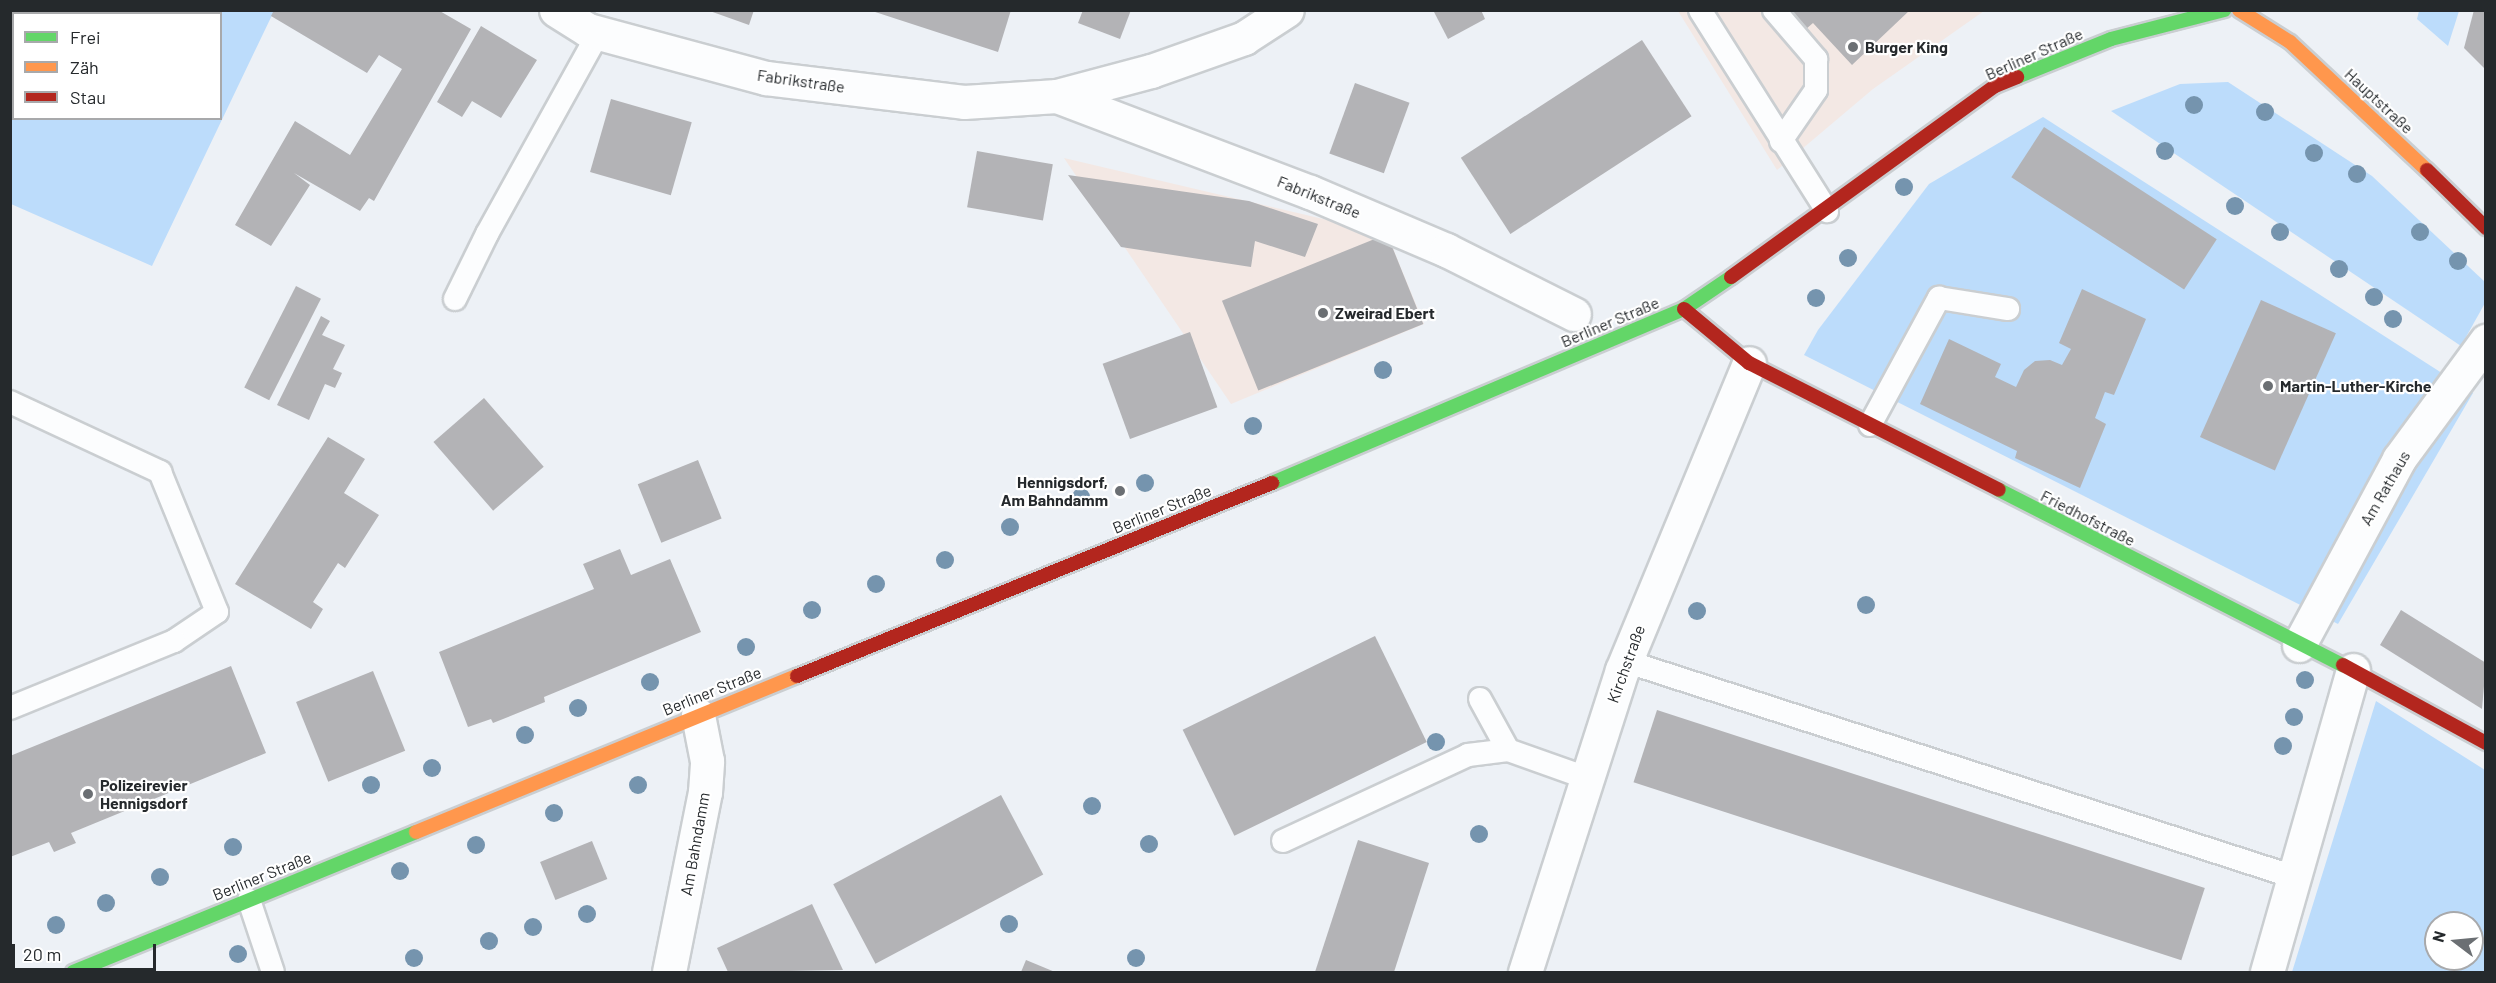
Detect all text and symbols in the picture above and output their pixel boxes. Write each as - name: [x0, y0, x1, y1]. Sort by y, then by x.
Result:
- legend: [12, 12, 222, 120]
- street label: Berliner Straße: [1982, 24, 2086, 84]
- text: Frei: [70, 26, 101, 48]
- place label: Burger King: [1865, 37, 1948, 57]
- marker: Burger King: [1846, 40, 1860, 54]
- text: Zäh: [70, 56, 99, 78]
- street label: Hauptstraße: [2341, 64, 2417, 138]
- street label: Fabrikstraße: [756, 65, 846, 97]
- text: Stau: [70, 86, 106, 108]
- street label: Fabrikstraße: [1274, 172, 1364, 222]
- street label: Berliner Straße: [1558, 293, 1662, 351]
- place label: Zweirad Ebert: [1335, 303, 1435, 323]
- marker: Zweirad Ebert: [1316, 306, 1330, 320]
- place label: Martin-Luther-Kirche: [2280, 376, 2431, 396]
- marker: Martin-Luther-Kirche: [2261, 379, 2275, 393]
- street label: Am Rathaus: [2356, 447, 2414, 529]
- place label: Hennigsdorf, Am Bahndamm: [1001, 472, 1108, 510]
- street label: Berliner Straße: [1110, 480, 1214, 538]
- marker: Hennigsdorf, Am Bahndamm: [1113, 484, 1127, 498]
- street label: Friedhofstraße: [2038, 486, 2138, 550]
- street label: Kirchstraße: [1603, 622, 1649, 706]
- street label: Berliner Straße: [660, 662, 764, 720]
- place label: Polizeirevier Hennigsdorf: [100, 775, 188, 813]
- marker: Polizeirevier Hennigsdorf: [81, 787, 95, 801]
- street label: Am Bahndamm: [676, 791, 714, 897]
- street label: Berliner Straße: [210, 847, 314, 905]
- north arrow: [2424, 911, 2484, 971]
- text: N: [2428, 929, 2449, 944]
- scale bar: [15, 932, 159, 970]
- text: 20 m: [23, 943, 61, 965]

